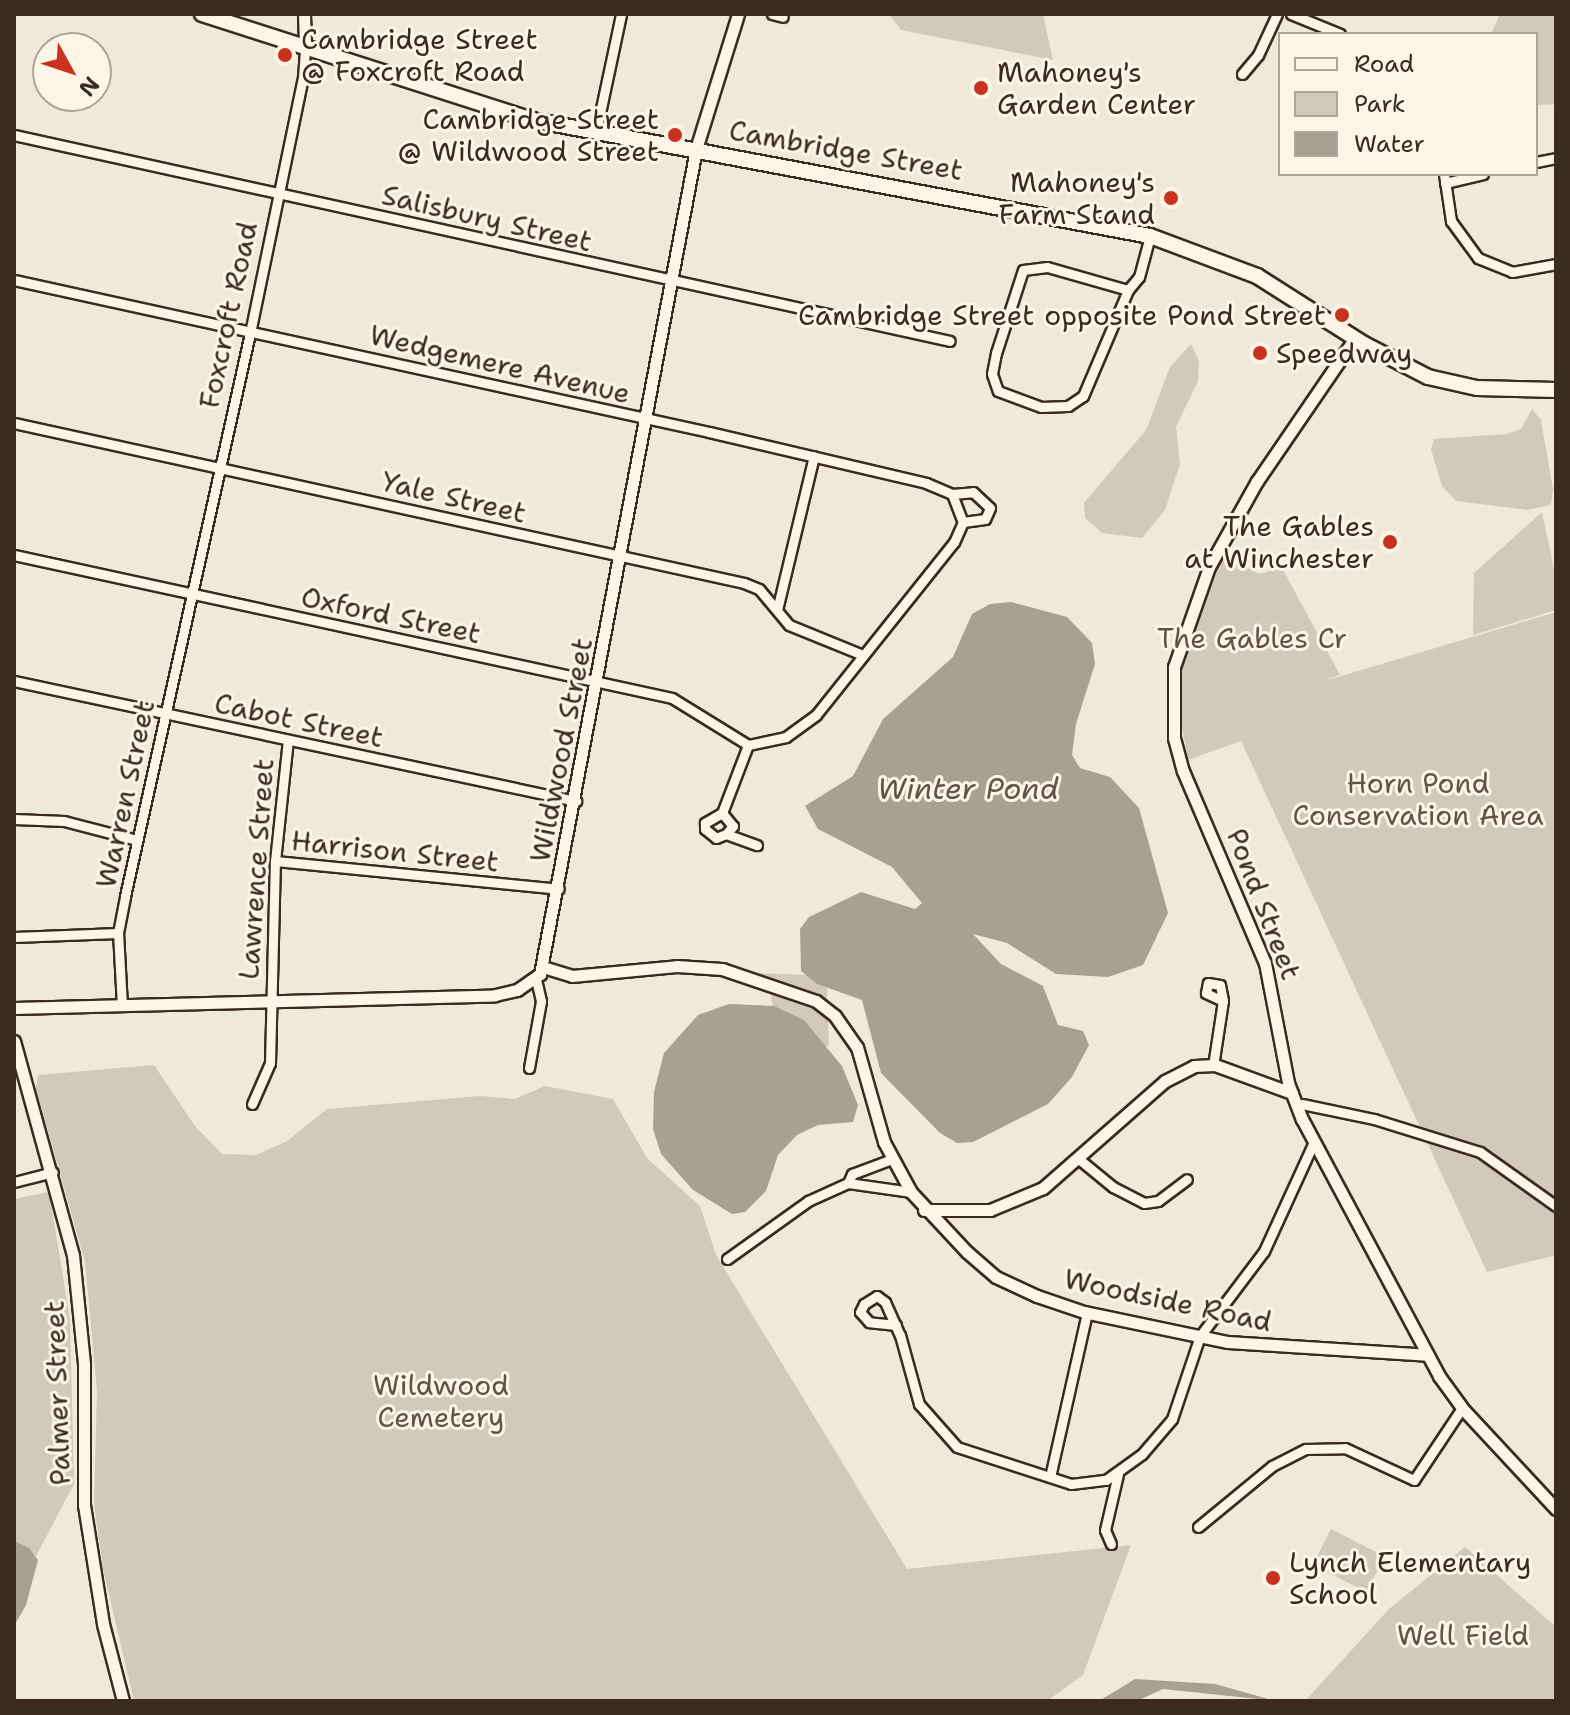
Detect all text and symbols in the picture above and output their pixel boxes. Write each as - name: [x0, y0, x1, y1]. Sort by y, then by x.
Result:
- place label: Cambridge Street @ Foxcroft Road: [301, 22, 538, 88]
- north arrow: [32, 32, 112, 112]
- legend: [1278, 32, 1538, 176]
- marker: Cambridge Street @ Foxcroft Road: [276, 46, 294, 64]
- text: Road: [1354, 48, 1414, 80]
- place label: Mahoney's Garden Center: [997, 55, 1196, 121]
- text: N: [73, 70, 106, 102]
- marker: Mahoney's Garden Center: [972, 79, 990, 97]
- text: Park: [1354, 88, 1406, 120]
- place label: Cambridge Street @ Wildwood Street: [398, 102, 659, 168]
- street label: Cambridge Street: [727, 113, 965, 187]
- marker: Cambridge Street @ Wildwood Street: [666, 126, 684, 144]
- text: Water: [1354, 128, 1425, 160]
- place label: Mahoney's Farm Stand: [999, 165, 1155, 231]
- street label: Salisbury Street: [379, 178, 595, 258]
- marker: Mahoney's Farm Stand: [1162, 189, 1180, 207]
- street label: Foxcroft Road: [192, 219, 264, 411]
- place label: Cambridge Street opposite Pond Street: [798, 298, 1326, 332]
- marker: Cambridge Street opposite Pond Street: [1333, 306, 1351, 324]
- street label: Wedgemere Avenue: [366, 318, 634, 410]
- place label: Speedway: [1276, 336, 1412, 370]
- marker: Speedway: [1251, 344, 1269, 362]
- street label: Yale Street: [379, 464, 529, 530]
- place label: The Gables at Winchester: [1184, 509, 1374, 575]
- marker: The Gables at Winchester: [1381, 533, 1399, 551]
- street label: Oxford Street: [298, 580, 484, 650]
- park label: The Gables Cr: [1157, 621, 1347, 655]
- street label: Wildwood Street: [523, 635, 599, 865]
- street label: Cabot Street: [212, 686, 386, 754]
- street label: Warren Street: [89, 697, 161, 891]
- street label: Lawrence Street: [232, 757, 280, 981]
- park label: Horn Pond Conservation Area: [1292, 766, 1544, 832]
- water label: Winter Pond: [877, 771, 1059, 807]
- street label: Harrison Street: [290, 823, 500, 879]
- street label: Pond Street: [1220, 824, 1308, 984]
- street label: Woodside Road: [1061, 1262, 1275, 1338]
- street label: Palmer Street: [37, 1300, 77, 1486]
- park label: Wildwood Cemetery: [373, 1368, 509, 1434]
- place label: Lynch Elementary School: [1289, 1545, 1531, 1611]
- marker: Lynch Elementary School: [1264, 1569, 1282, 1587]
- park label: Well Field: [1397, 1618, 1529, 1652]

